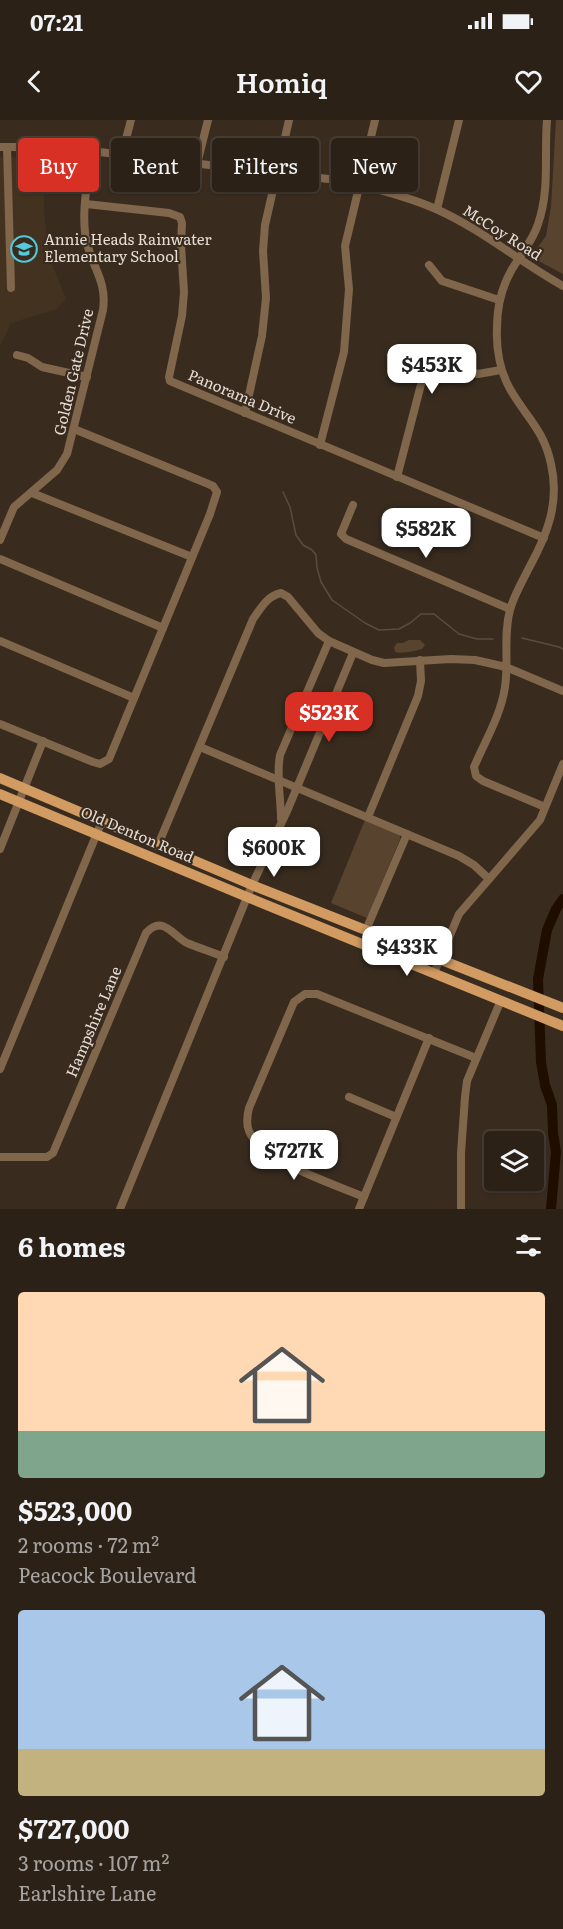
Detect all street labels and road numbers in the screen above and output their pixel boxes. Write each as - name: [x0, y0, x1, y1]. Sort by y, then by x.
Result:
- street label: McCoy Road: [459, 198, 547, 265]
- street label: Golden Gate Drive: [47, 306, 98, 437]
- street label: Panorama Drive: [185, 362, 300, 429]
- street label: Old Denton Road: [77, 799, 198, 868]
- street label: Hampshire Lane: [59, 962, 126, 1080]

